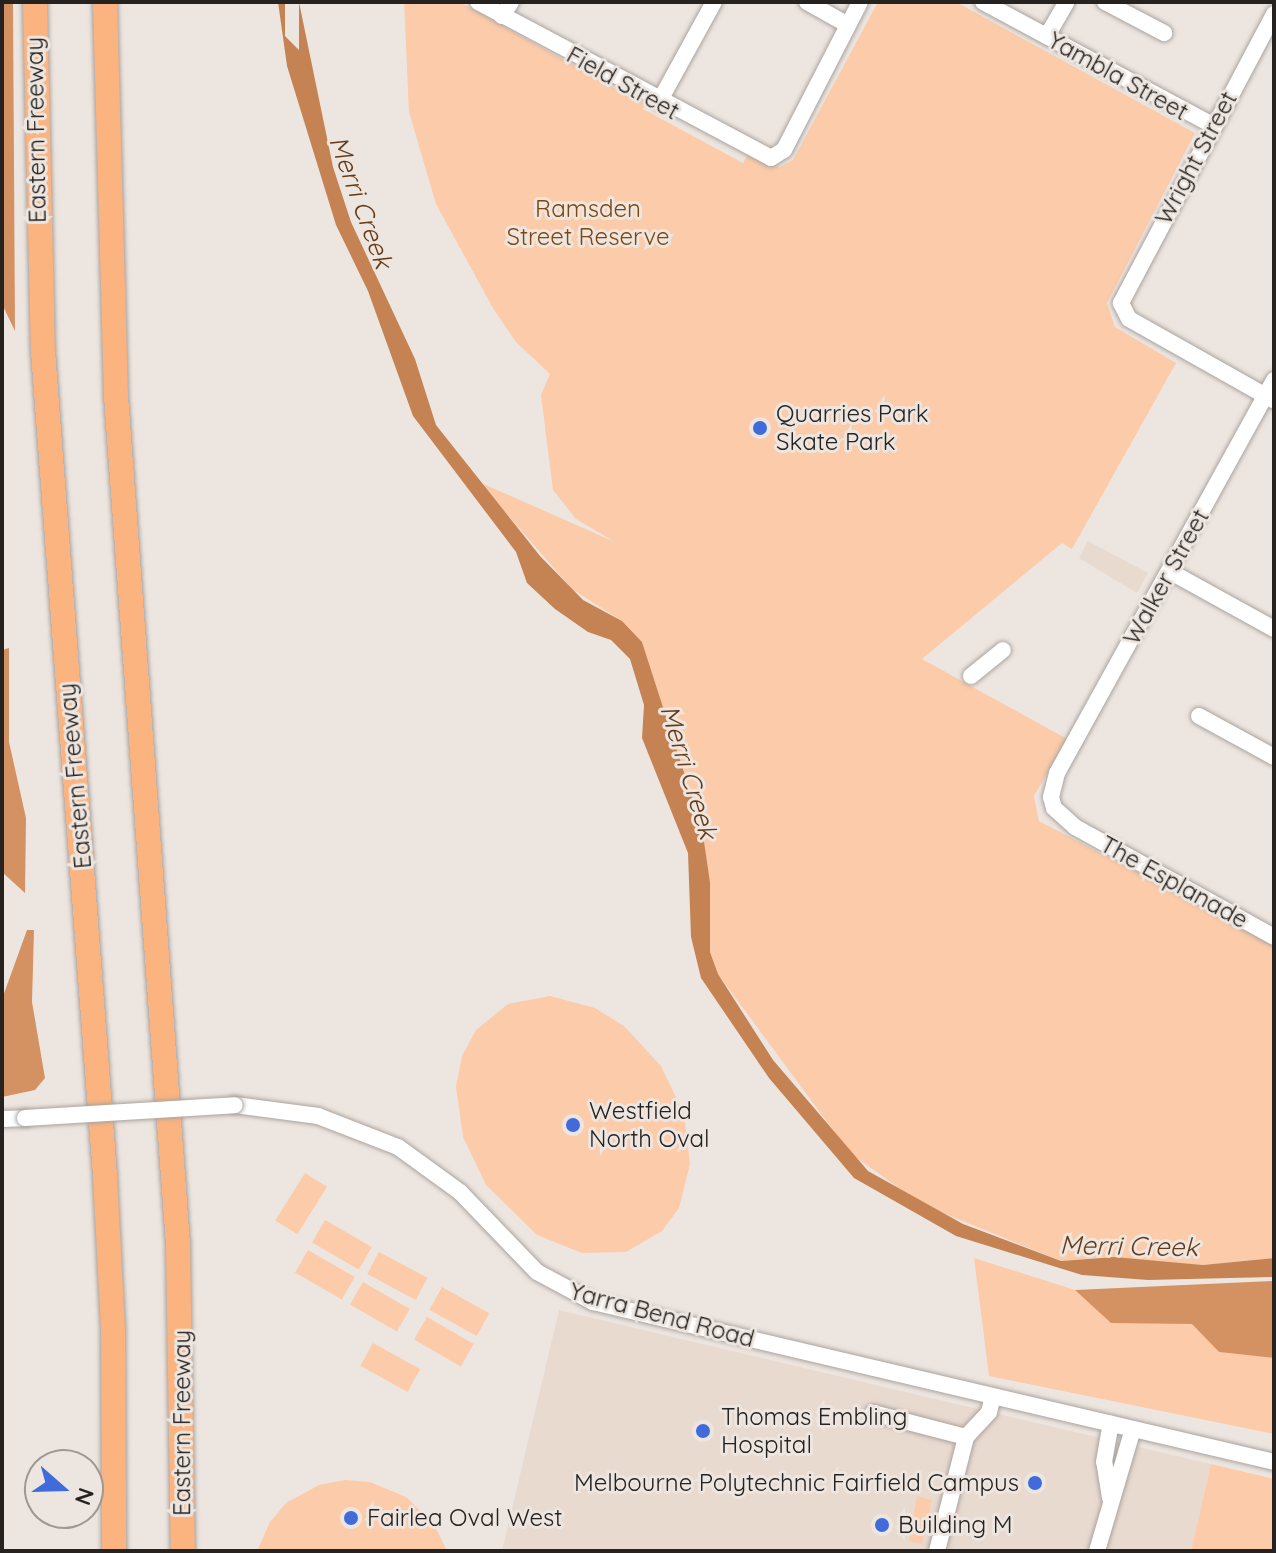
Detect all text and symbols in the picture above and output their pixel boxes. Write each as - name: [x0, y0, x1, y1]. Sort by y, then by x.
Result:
- street label: Yambla Street: [1043, 26, 1193, 126]
- street label: Eastern Freeway: [20, 37, 52, 223]
- street label: Field Street: [562, 40, 684, 126]
- street label: Wright Street: [1149, 87, 1243, 229]
- water label: Merri Creek: [323, 132, 399, 272]
- park label: Ramsden Street Reserve: [506, 195, 670, 251]
- place label: Quarries Park Skate Park: [776, 400, 929, 456]
- marker: Quarries Park Skate Park: [751, 419, 769, 437]
- street label: Walker Street: [1117, 504, 1215, 650]
- street label: Eastern Freeway: [53, 682, 97, 870]
- water label: Merri Creek: [654, 701, 724, 843]
- street label: The Esplanade: [1095, 830, 1253, 934]
- place label: Westfield North Oval: [589, 1097, 710, 1153]
- marker: Westfield North Oval: [564, 1116, 582, 1134]
- water label: Merri Creek: [1059, 1229, 1199, 1263]
- street label: Yarra Bend Road: [566, 1276, 758, 1354]
- street label: Eastern Freeway: [168, 1330, 196, 1516]
- place label: Thomas Embling Hospital: [721, 1403, 907, 1459]
- marker: Thomas Embling Hospital: [692, 1420, 714, 1442]
- north arrow: [24, 1449, 104, 1529]
- place label: Melbourne Polytechnic Fairfield Campus: [574, 1469, 1019, 1497]
- marker: Melbourne Polytechnic Fairfield Campus: [1026, 1474, 1044, 1492]
- text: N: [69, 1484, 101, 1509]
- place label: Fairlea Oval West: [367, 1504, 562, 1532]
- marker: Fairlea Oval West: [342, 1509, 360, 1527]
- place label: Building M: [898, 1511, 1013, 1539]
- marker: Building M: [873, 1516, 891, 1534]

